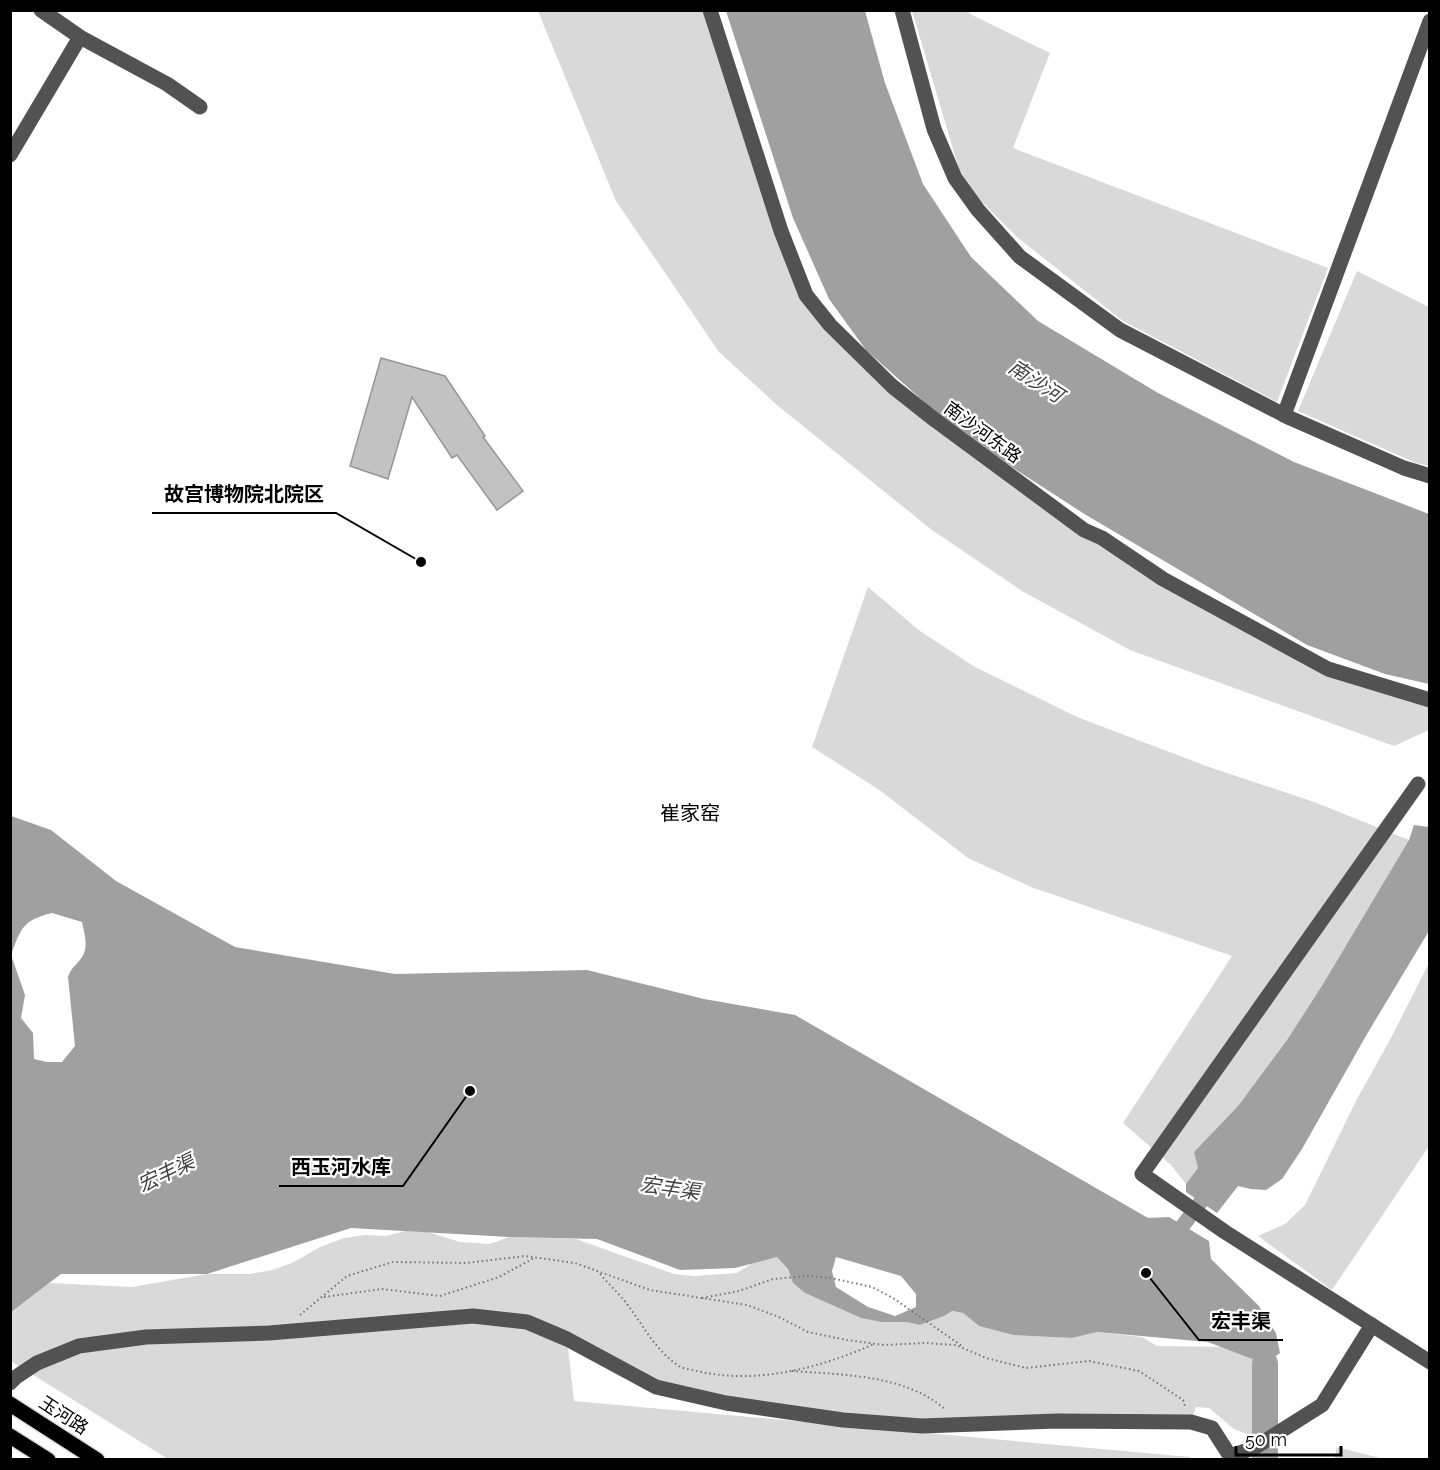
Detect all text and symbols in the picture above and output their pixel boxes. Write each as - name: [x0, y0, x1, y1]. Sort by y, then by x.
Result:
- water label: 南沙河: [1004, 355, 1071, 410]
- street label: 南沙河东路: [940, 397, 1026, 467]
- callout: 故宫博物院北院区: [152, 475, 336, 513]
- text: 故宫博物院北院区: [164, 482, 324, 506]
- district label: 崔家窑: [660, 801, 720, 825]
- water label: 宏丰渠: [134, 1148, 201, 1197]
- callout: 西玉河水库: [279, 1148, 403, 1186]
- text: 西玉河水库: [291, 1155, 391, 1179]
- water label: 宏丰渠: [639, 1172, 704, 1204]
- callout: 宏丰渠: [1199, 1302, 1283, 1340]
- text: 宏丰渠: [1211, 1309, 1271, 1333]
- street label: 玉河路: [36, 1391, 92, 1439]
- scale bar: [1236, 1419, 1341, 1457]
- text: 50 m: [1245, 1429, 1287, 1450]

